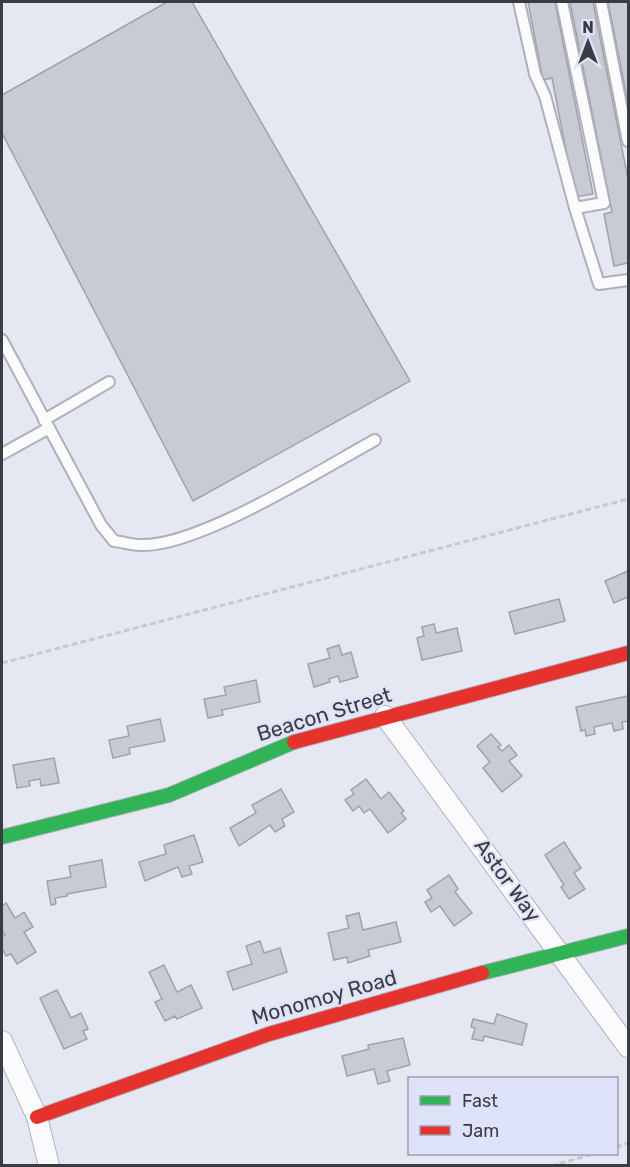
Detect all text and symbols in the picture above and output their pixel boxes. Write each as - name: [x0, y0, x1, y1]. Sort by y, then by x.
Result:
- north arrow: [558, 12, 618, 72]
- text: N: [582, 18, 594, 37]
- street label: Beacon Street: [254, 682, 394, 746]
- street label: Astor Way: [469, 834, 547, 927]
- street label: Monomoy Road: [249, 964, 399, 1030]
- legend: [408, 1077, 618, 1155]
- text: Fast: [462, 1090, 498, 1112]
- text: Jam: [462, 1120, 499, 1142]

